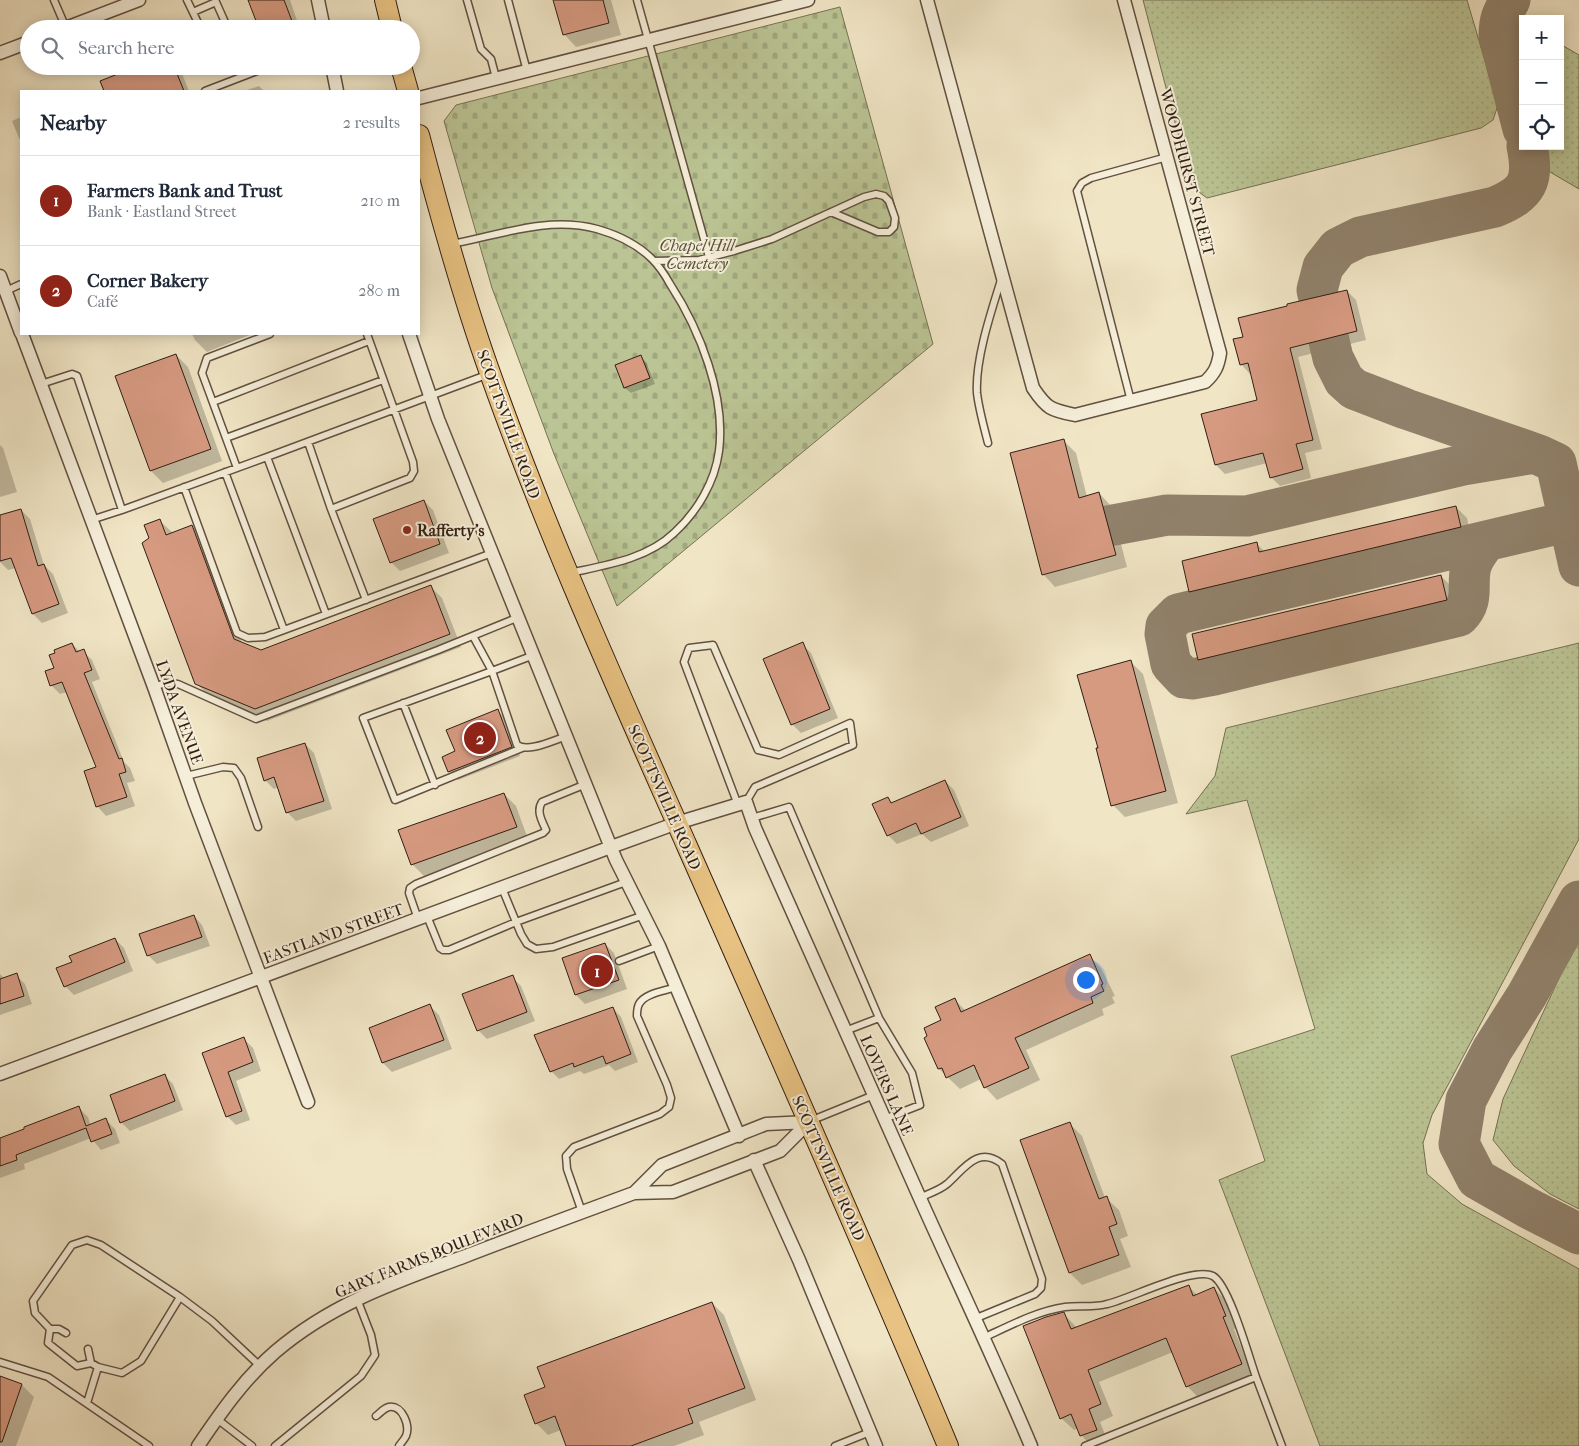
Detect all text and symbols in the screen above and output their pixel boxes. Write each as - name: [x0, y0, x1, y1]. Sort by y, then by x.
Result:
- map controls: [1519, 15, 1564, 150]
- button: +: [1519, 15, 1564, 60]
- search box: [20, 20, 420, 75]
- icon: search: [38, 34, 66, 62]
- text: Search here: [78, 37, 174, 59]
- button: −: [1519, 60, 1564, 105]
- street label: WOODHURST STREET: [1156, 85, 1219, 258]
- button: locate: [1519, 105, 1564, 150]
- text: Nearby: [40, 111, 106, 135]
- text: 2 results: [343, 113, 400, 132]
- text: Farmers Bank and Trust: [87, 180, 283, 202]
- text: 1: [53, 191, 59, 210]
- text: 210 m: [361, 191, 400, 210]
- text: Bank · Eastland Street: [87, 202, 237, 221]
- park label: Chapel Hill Cemetery: [660, 236, 736, 273]
- text: Corner Bakery: [87, 270, 208, 292]
- text: 2: [52, 281, 60, 300]
- text: 280 m: [358, 281, 400, 300]
- text: Café: [87, 292, 118, 311]
- street label: SCOTTSVILLE ROAD: [473, 347, 544, 501]
- place label: Rafferty’s: [417, 521, 484, 541]
- marker: Rafferty’s: [401, 524, 413, 536]
- street label: LYDA AVENUE: [152, 657, 207, 767]
- pin: 2: [464, 719, 496, 757]
- street label: SCOTTSVILLE ROAD: [624, 722, 705, 873]
- street label: EASTLAND STREET: [260, 899, 406, 968]
- pin: 1: [581, 952, 613, 990]
- your location: [1073, 967, 1099, 993]
- street label: LOVERS LANE: [856, 1032, 917, 1138]
- street label: SCOTTSVILLE ROAD: [788, 1093, 869, 1244]
- street label: GARY FARMS BOULEVARD: [332, 1209, 526, 1302]

